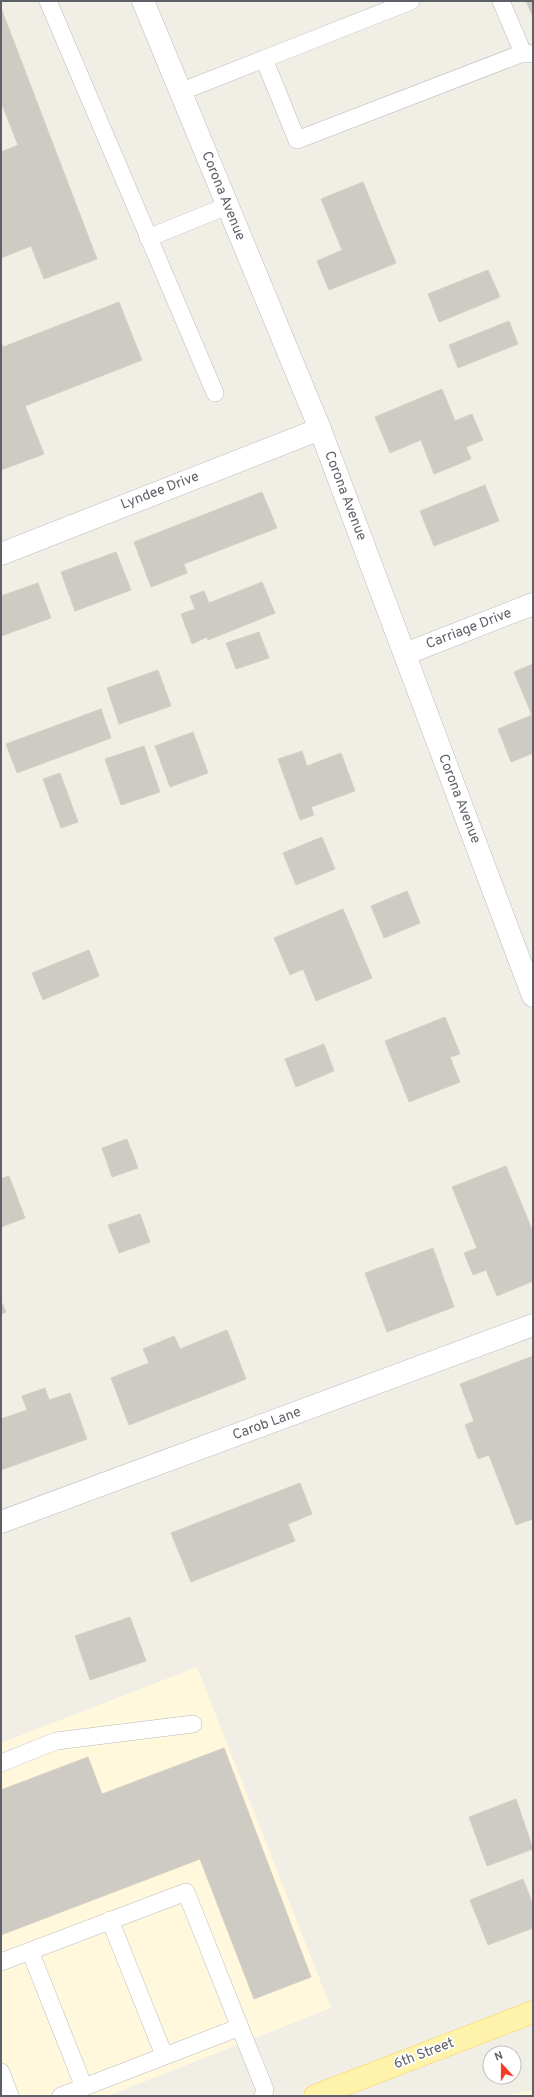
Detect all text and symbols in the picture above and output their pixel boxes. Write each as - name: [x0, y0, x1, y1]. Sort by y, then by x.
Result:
- street label: Corona Avenue: [197, 149, 249, 243]
- street label: Corona Avenue: [320, 449, 370, 543]
- street label: Lyndee Drive: [118, 468, 202, 514]
- street label: Carriage Drive: [424, 605, 514, 653]
- street label: Corona Avenue: [434, 752, 484, 846]
- street label: Carob Lane: [230, 1404, 304, 1444]
- street label: 6th Street: [392, 2035, 456, 2073]
- north arrow: [482, 2045, 522, 2085]
- text: N: [493, 2049, 505, 2065]

